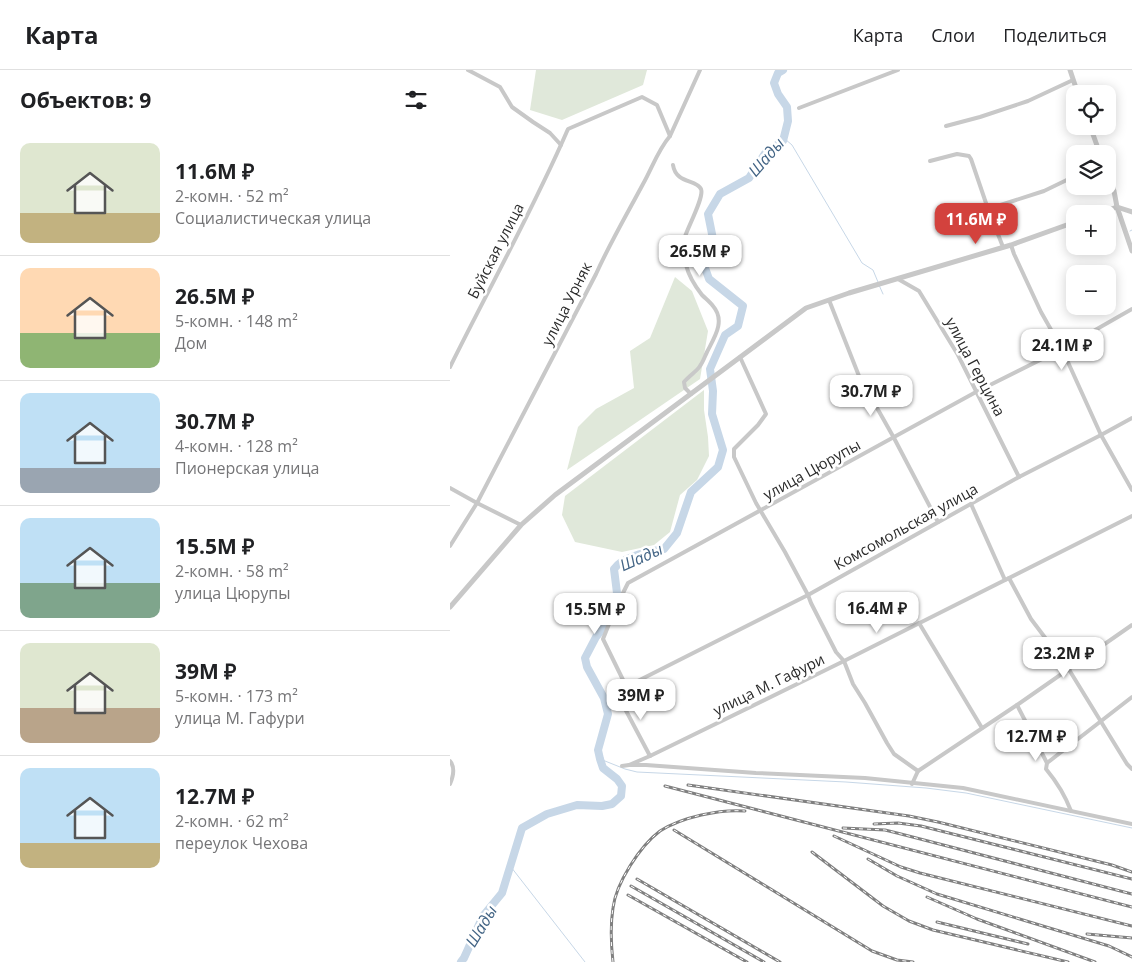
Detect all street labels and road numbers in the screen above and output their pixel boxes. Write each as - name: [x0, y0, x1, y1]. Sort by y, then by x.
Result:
- street label: Буйская улица: [462, 199, 528, 302]
- street label: улица Урняк: [536, 258, 596, 349]
- street label: улица Герцина: [941, 314, 1010, 420]
- street label: улица Цюрупы: [759, 434, 864, 504]
- street label: Комсомольская улица: [830, 478, 981, 574]
- street label: улица М. Гафури: [709, 648, 828, 720]

